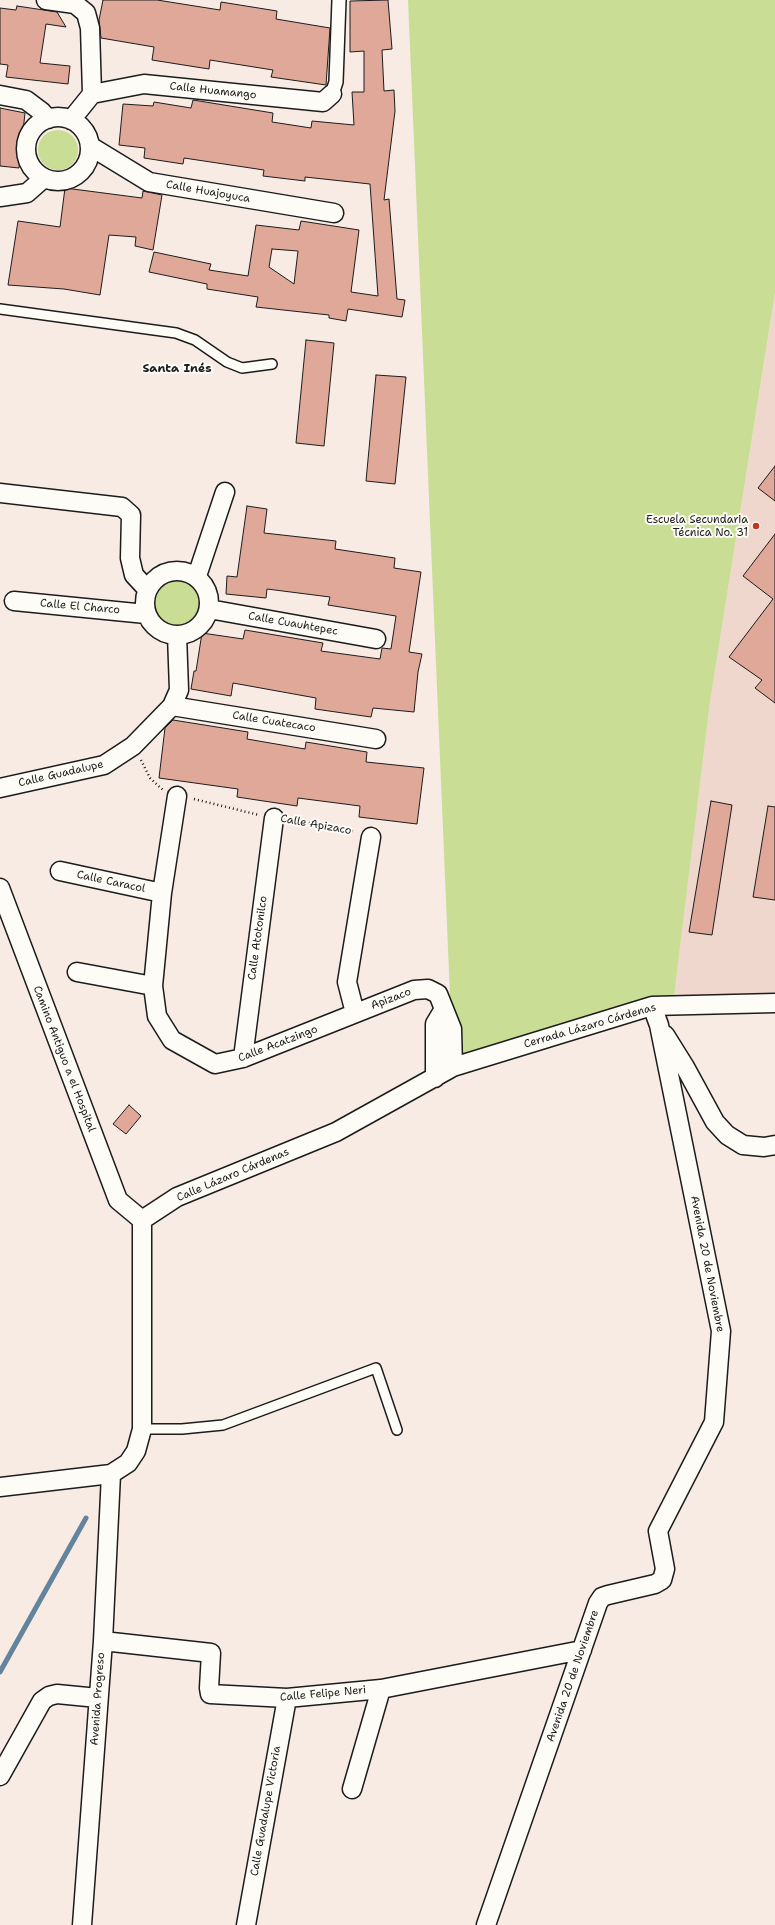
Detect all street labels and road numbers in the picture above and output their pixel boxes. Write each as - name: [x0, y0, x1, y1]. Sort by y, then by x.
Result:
- street label: Calle Huamango: [169, 80, 257, 102]
- street label: Calle Huajoyuca: [165, 178, 251, 206]
- street label: Calle El Charco: [39, 597, 121, 617]
- street label: Calle Cuauhtepec: [247, 610, 339, 638]
- street label: Calle Cuatecaco: [231, 709, 317, 735]
- street label: Calle Guadalupe: [17, 758, 105, 790]
- street label: Calle Apizaco: [279, 812, 353, 838]
- street label: Calle Caracol: [76, 868, 146, 896]
- street label: Calle Atotonilco: [246, 895, 270, 981]
- street label: Camino Antiguo a el Hospital: [30, 984, 98, 1134]
- street label: Apizaco: [369, 985, 413, 1013]
- street label: Cerrada Lázaro Cárdenas: [522, 1001, 658, 1051]
- street label: Calle Acatzingo: [236, 1023, 320, 1065]
- street label: Calle Lázaro Cárdenas: [175, 1145, 291, 1205]
- street label: Avenida 20 de Noviembre: [687, 1195, 727, 1333]
- street label: Avenida 20 de Noviembre: [544, 1608, 602, 1744]
- street label: Avenida Progreso: [88, 1652, 108, 1746]
- street label: Calle Felipe Neri: [279, 1684, 367, 1704]
- street label: Calle Guadalupe Victoria: [248, 1745, 284, 1877]

